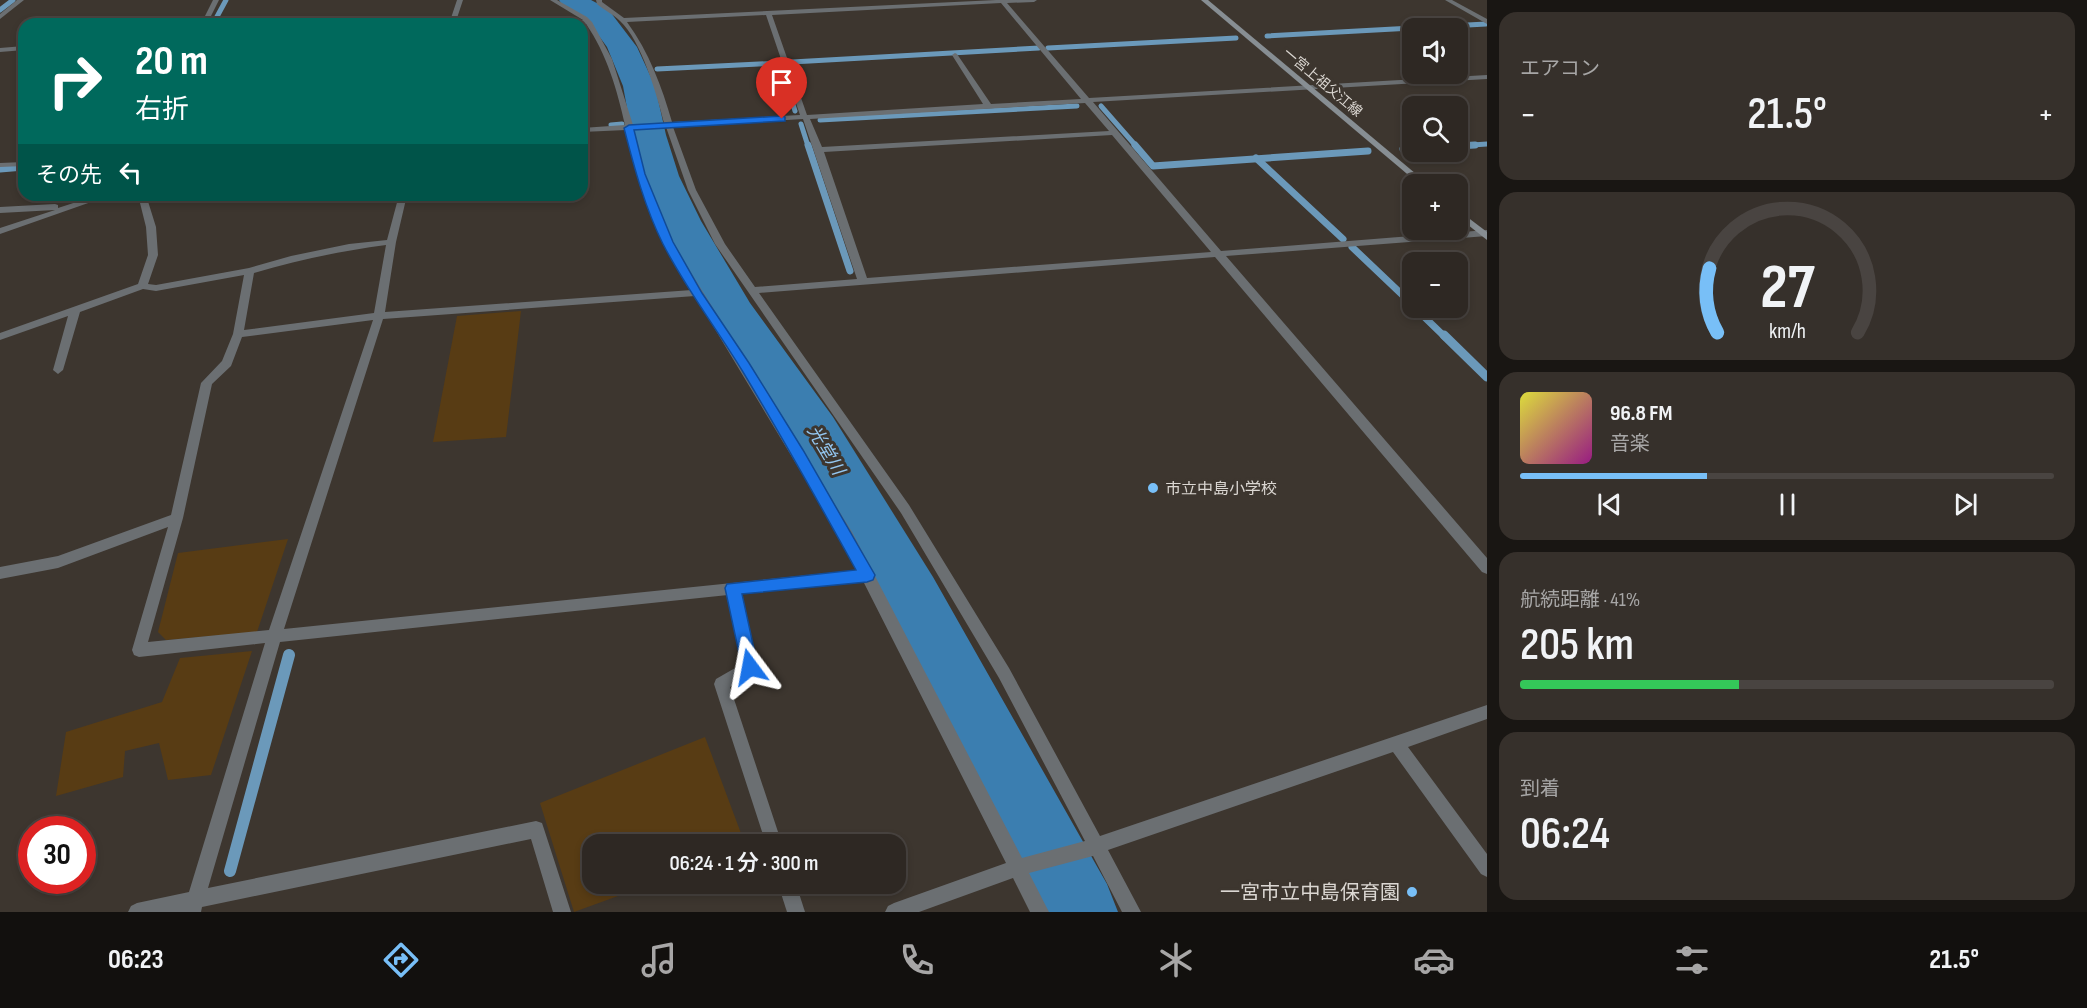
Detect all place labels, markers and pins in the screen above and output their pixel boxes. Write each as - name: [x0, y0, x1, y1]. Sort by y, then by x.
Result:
- pin: [756, 57, 807, 119]
- place label: 市立中島小学校: [1165, 480, 1277, 499]
- marker: 市立中島小学校: [1146, 481, 1160, 495]
- place label: 一宮市立中島保育園: [1220, 881, 1400, 905]
- marker: 一宮市立中島保育園: [1405, 885, 1419, 899]

